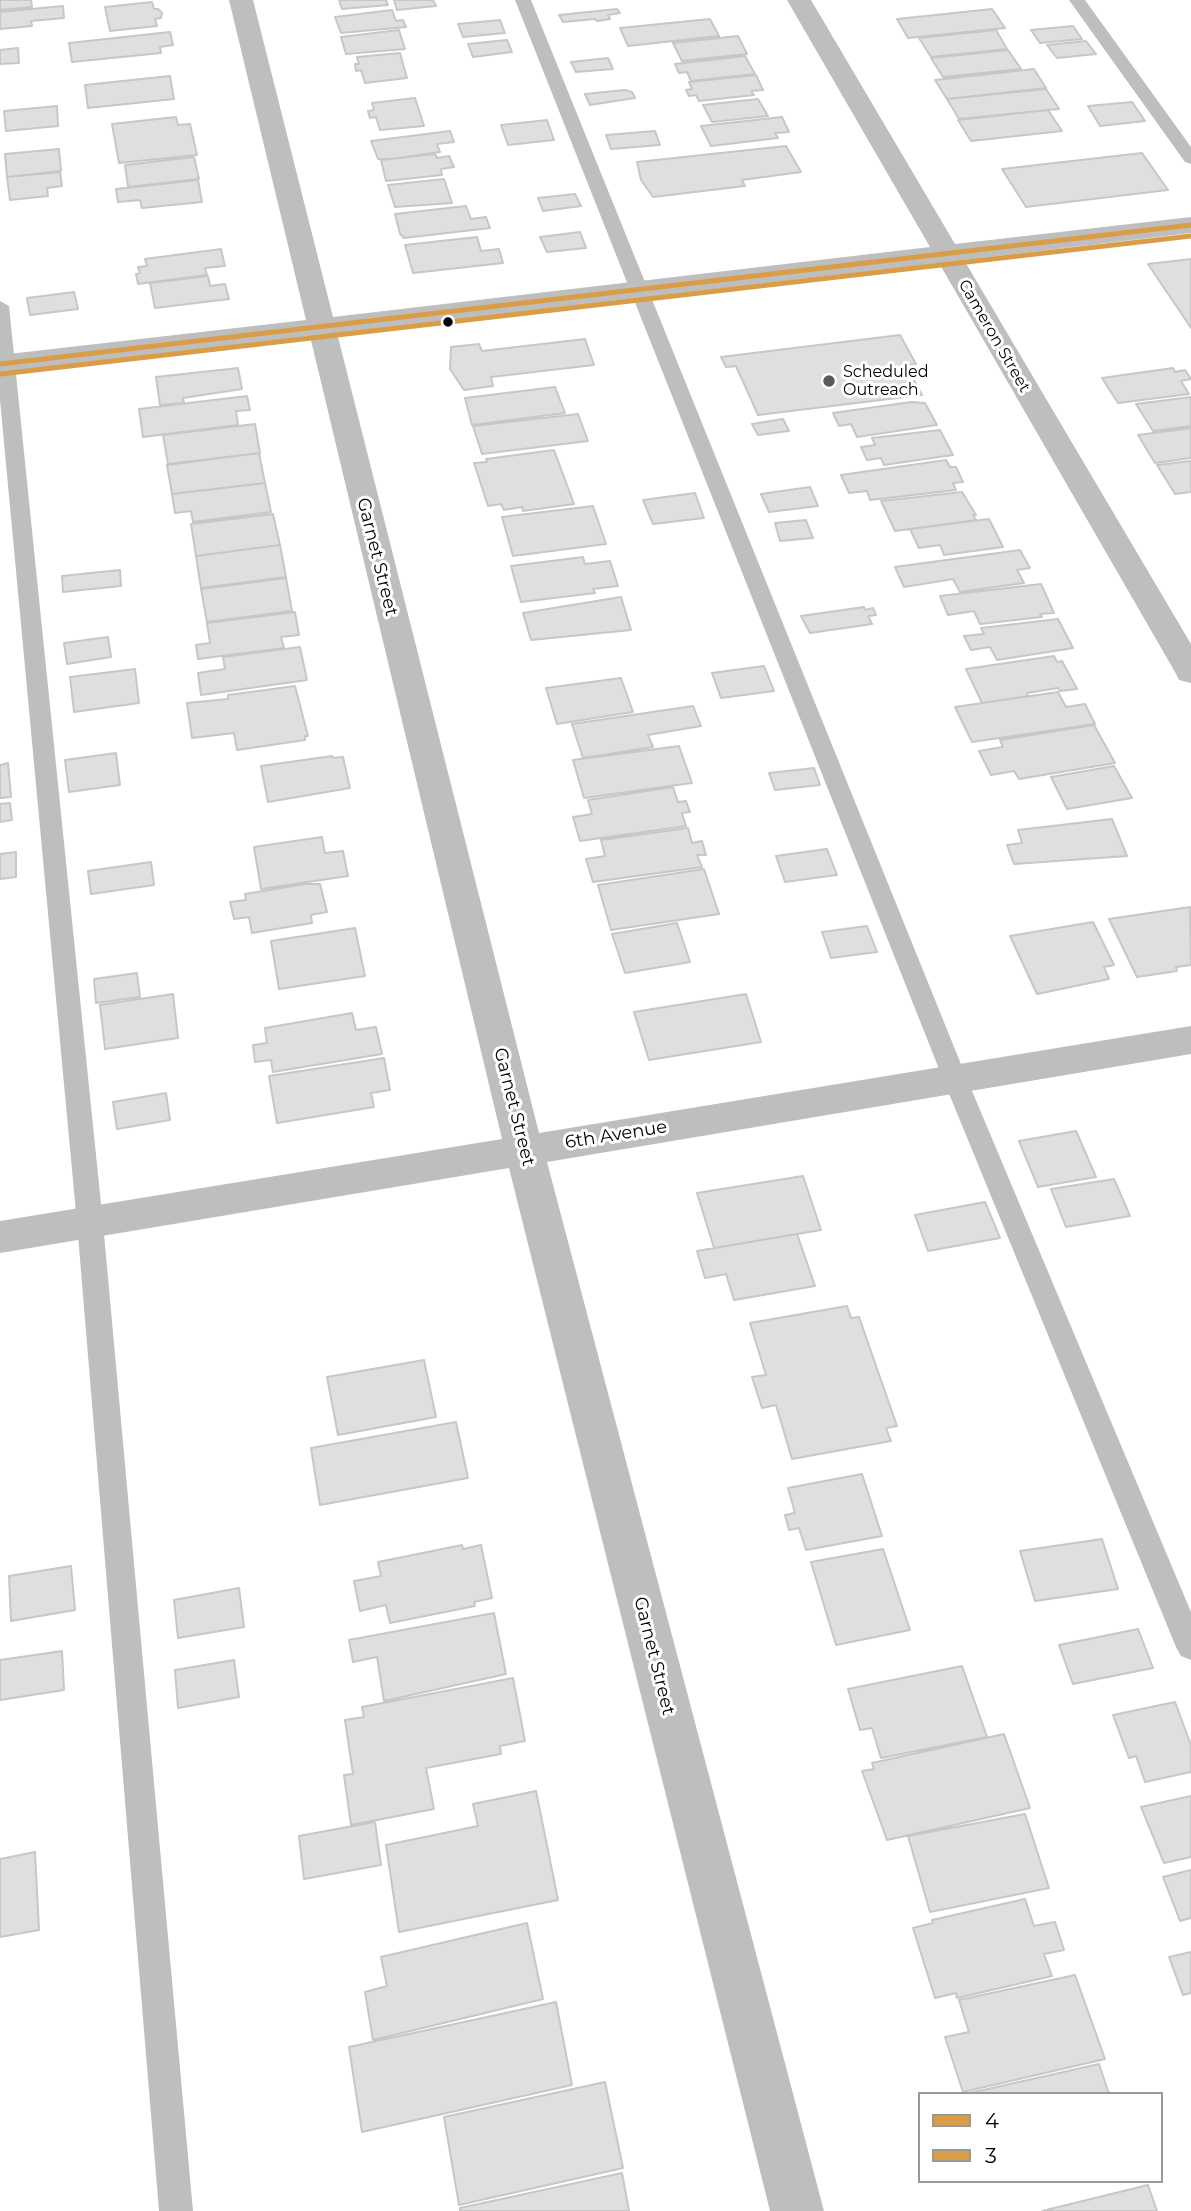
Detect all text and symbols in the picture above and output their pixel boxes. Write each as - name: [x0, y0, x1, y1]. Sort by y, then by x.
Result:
- street label: Cameron Street: [954, 276, 1034, 396]
- unlabelled marker: [441, 315, 455, 329]
- place label: Scheduled Outreach: [843, 362, 929, 400]
- marker: Scheduled Outreach: [821, 373, 837, 389]
- street label: Garnet Street: [352, 496, 402, 618]
- street label: Garnet Street: [489, 1046, 539, 1168]
- street label: 6th Avenue: [563, 1116, 669, 1154]
- street label: Garnet Street: [629, 1595, 679, 1717]
- legend: [918, 2092, 1163, 2183]
- text: 4: [985, 2108, 999, 2133]
- text: 3: [985, 2143, 997, 2168]

